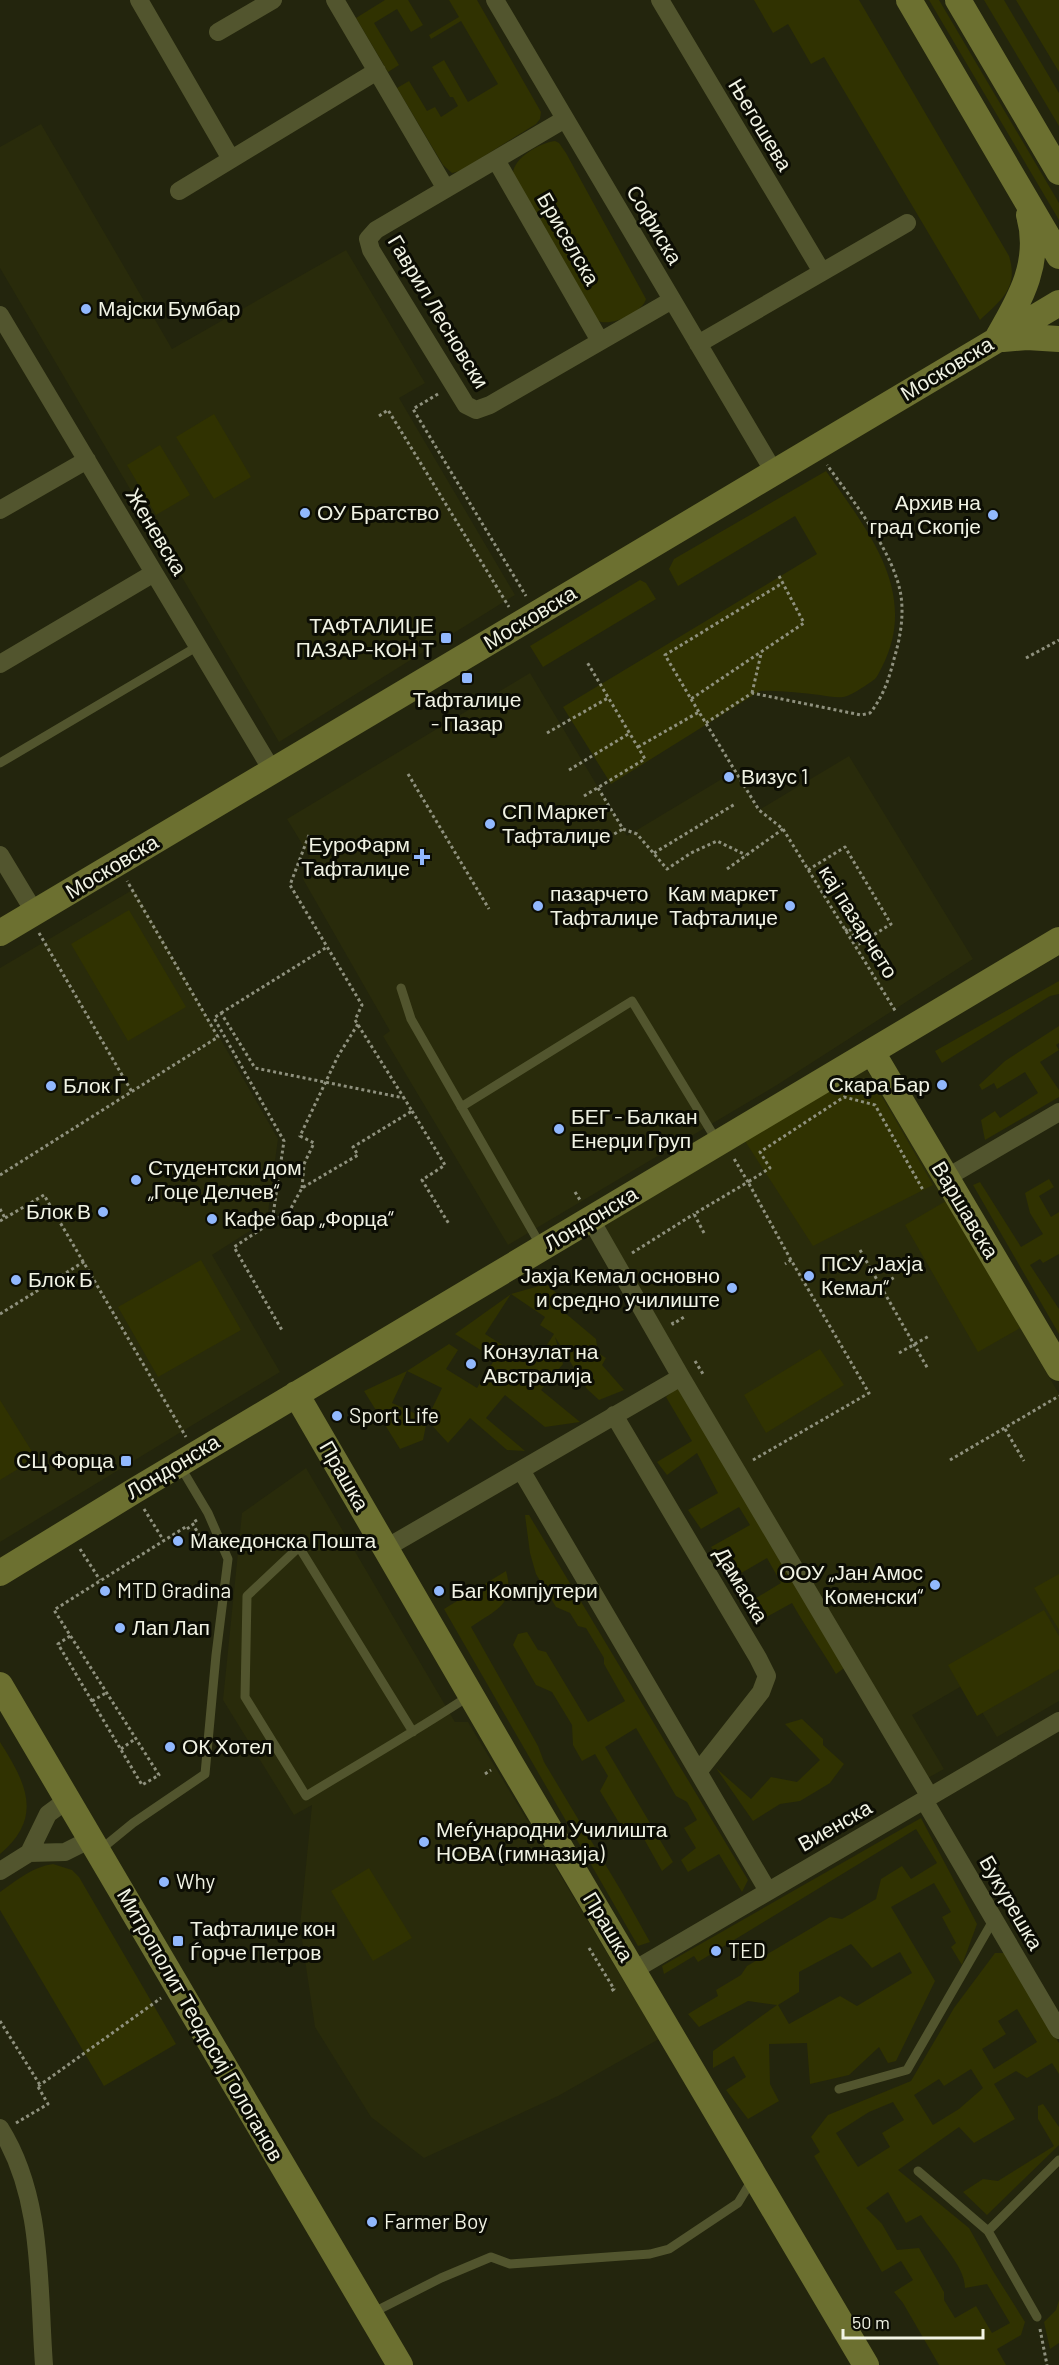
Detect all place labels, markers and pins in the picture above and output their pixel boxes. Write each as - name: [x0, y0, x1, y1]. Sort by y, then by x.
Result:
- place label: Мајски Бумбар: [98, 295, 240, 320]
- marker: Мајски Бумбар: [79, 302, 93, 316]
- place label: Архив на град Скопје: [870, 489, 981, 538]
- place label: ОУ Братство: [317, 499, 439, 524]
- marker: ОУ Братство: [298, 506, 312, 520]
- marker: Архив на град Скопје: [986, 508, 1000, 522]
- place label: ТАФТАЛИЏЕ ПАЗАР-КОН Т: [296, 612, 434, 661]
- marker: ТАФТАЛИЏЕ ПАЗАР-КОН Т: [439, 631, 453, 645]
- marker: Тафталиџе - Пазар: [460, 671, 474, 685]
- place label: Тафталиџе - Пазар: [413, 686, 521, 735]
- place label: Визус 1: [741, 763, 808, 788]
- marker: Визус 1: [722, 770, 736, 784]
- place label: СП Маркет Тафталиџе: [502, 798, 611, 847]
- marker: СП Маркет Тафталиџе: [483, 817, 497, 831]
- place label: ЕуроФарм Тафталиџе: [301, 831, 410, 880]
- marker: ЕуроФарм Тафталиџе: [415, 850, 429, 864]
- place label: пазарчето Тафталиџе: [550, 880, 659, 929]
- place label: Кам маркет Тафталиџе: [668, 880, 778, 929]
- marker: пазарчето Тафталиџе: [531, 899, 545, 913]
- marker: Кам маркет Тафталиџе: [783, 899, 797, 913]
- place label: Скара Бар: [829, 1071, 930, 1096]
- place label: Блок Г: [63, 1072, 125, 1097]
- marker: Скара Бар: [935, 1078, 949, 1092]
- marker: Блок Г: [44, 1079, 58, 1093]
- place label: БЕГ - Балкан Енерџи Груп: [571, 1103, 697, 1152]
- marker: БЕГ - Балкан Енерџи Груп: [552, 1122, 566, 1136]
- place label: Студентски дом „Гоце Делчев“: [148, 1154, 302, 1203]
- marker: Студентски дом „Гоце Делчев“: [129, 1173, 143, 1187]
- place label: Блок В: [26, 1198, 91, 1223]
- marker: Блок В: [96, 1205, 110, 1219]
- place label: Кaфе бар „Форца“: [224, 1205, 394, 1230]
- marker: Кaфе бар „Форца“: [205, 1212, 219, 1226]
- place label: ПСУ „Јахја Кемал“: [821, 1250, 923, 1299]
- place label: Јахја Кемал основно и средно училиште: [520, 1262, 720, 1311]
- place label: Блок Б: [28, 1266, 93, 1291]
- marker: ПСУ „Јахја Кемал“: [802, 1269, 816, 1283]
- marker: Блок Б: [9, 1273, 23, 1287]
- marker: Јахја Кемал основно и средно училиште: [725, 1281, 739, 1295]
- place label: Конзулат на Австралија: [483, 1338, 599, 1387]
- marker: Конзулат на Австралија: [464, 1357, 478, 1371]
- place label: Sport Life: [349, 1402, 439, 1427]
- marker: Sport Life: [330, 1409, 344, 1423]
- place label: СЦ Форца: [16, 1447, 114, 1472]
- marker: СЦ Форца: [119, 1454, 133, 1468]
- place label: Македонска Пошта: [190, 1527, 377, 1552]
- marker: Македонска Пошта: [171, 1534, 185, 1548]
- place label: ООУ „Јан Амос Коменски“: [779, 1559, 923, 1608]
- place label: MTD Gradina: [117, 1577, 231, 1602]
- place label: Баг Компјутери: [451, 1577, 598, 1602]
- marker: ООУ „Јан Амос Коменски“: [928, 1578, 942, 1592]
- marker: MTD Gradina: [98, 1584, 112, 1598]
- marker: Баг Компјутери: [432, 1584, 446, 1598]
- place label: Лап Лап: [132, 1614, 210, 1639]
- marker: Лап Лап: [113, 1621, 127, 1635]
- place label: ОК Хотел: [182, 1733, 272, 1758]
- marker: ОК Хотел: [163, 1740, 177, 1754]
- place label: Меѓународни Училишта НОВА (гимназија): [436, 1816, 668, 1865]
- marker: Меѓународни Училишта НОВА (гимназија): [417, 1835, 431, 1849]
- place label: Why: [176, 1868, 216, 1893]
- marker: Why: [157, 1875, 171, 1889]
- place label: Тафталиџе кон Ѓорче Петров: [190, 1915, 336, 1964]
- marker: Тафталиџе кон Ѓорче Петров: [171, 1934, 185, 1948]
- place label: TED: [728, 1937, 766, 1962]
- marker: TED: [709, 1944, 723, 1958]
- place label: Farmer Boy: [384, 2208, 488, 2233]
- marker: Farmer Boy: [365, 2215, 379, 2229]

